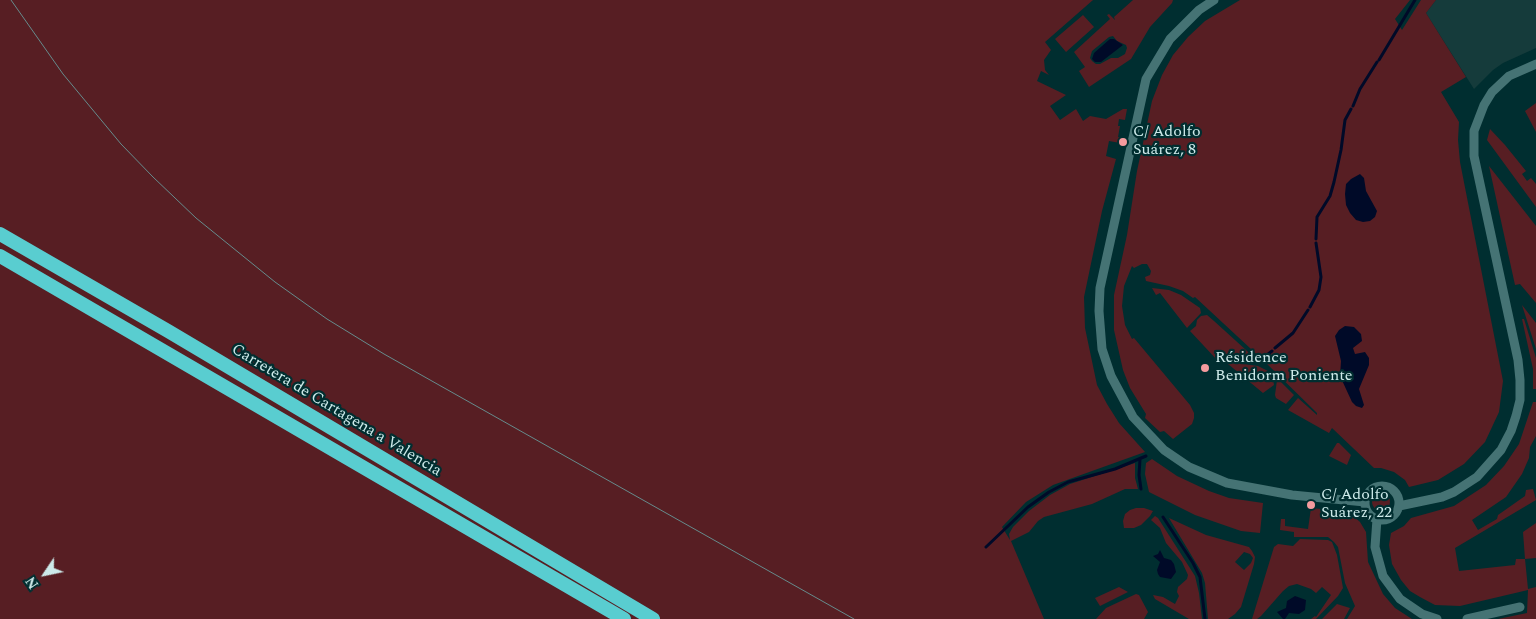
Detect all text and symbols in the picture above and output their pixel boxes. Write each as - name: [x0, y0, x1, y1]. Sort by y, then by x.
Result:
- place label: C/ Adolfo Suárez, 8: [1133, 123, 1201, 161]
- marker: C/ Adolfo Suárez, 8: [1117, 136, 1129, 148]
- street label: Carretera de Cartagena a Valencia: [227, 341, 445, 481]
- place label: Résidence Benidorm Poniente: [1215, 349, 1353, 387]
- marker: Résidence Benidorm Poniente: [1199, 362, 1211, 374]
- place label: C/ Adolfo Suárez, 22: [1321, 486, 1392, 524]
- marker: C/ Adolfo Suárez, 22: [1305, 499, 1317, 511]
- north arrow: [20, 549, 70, 599]
- text: N: [20, 572, 44, 593]

